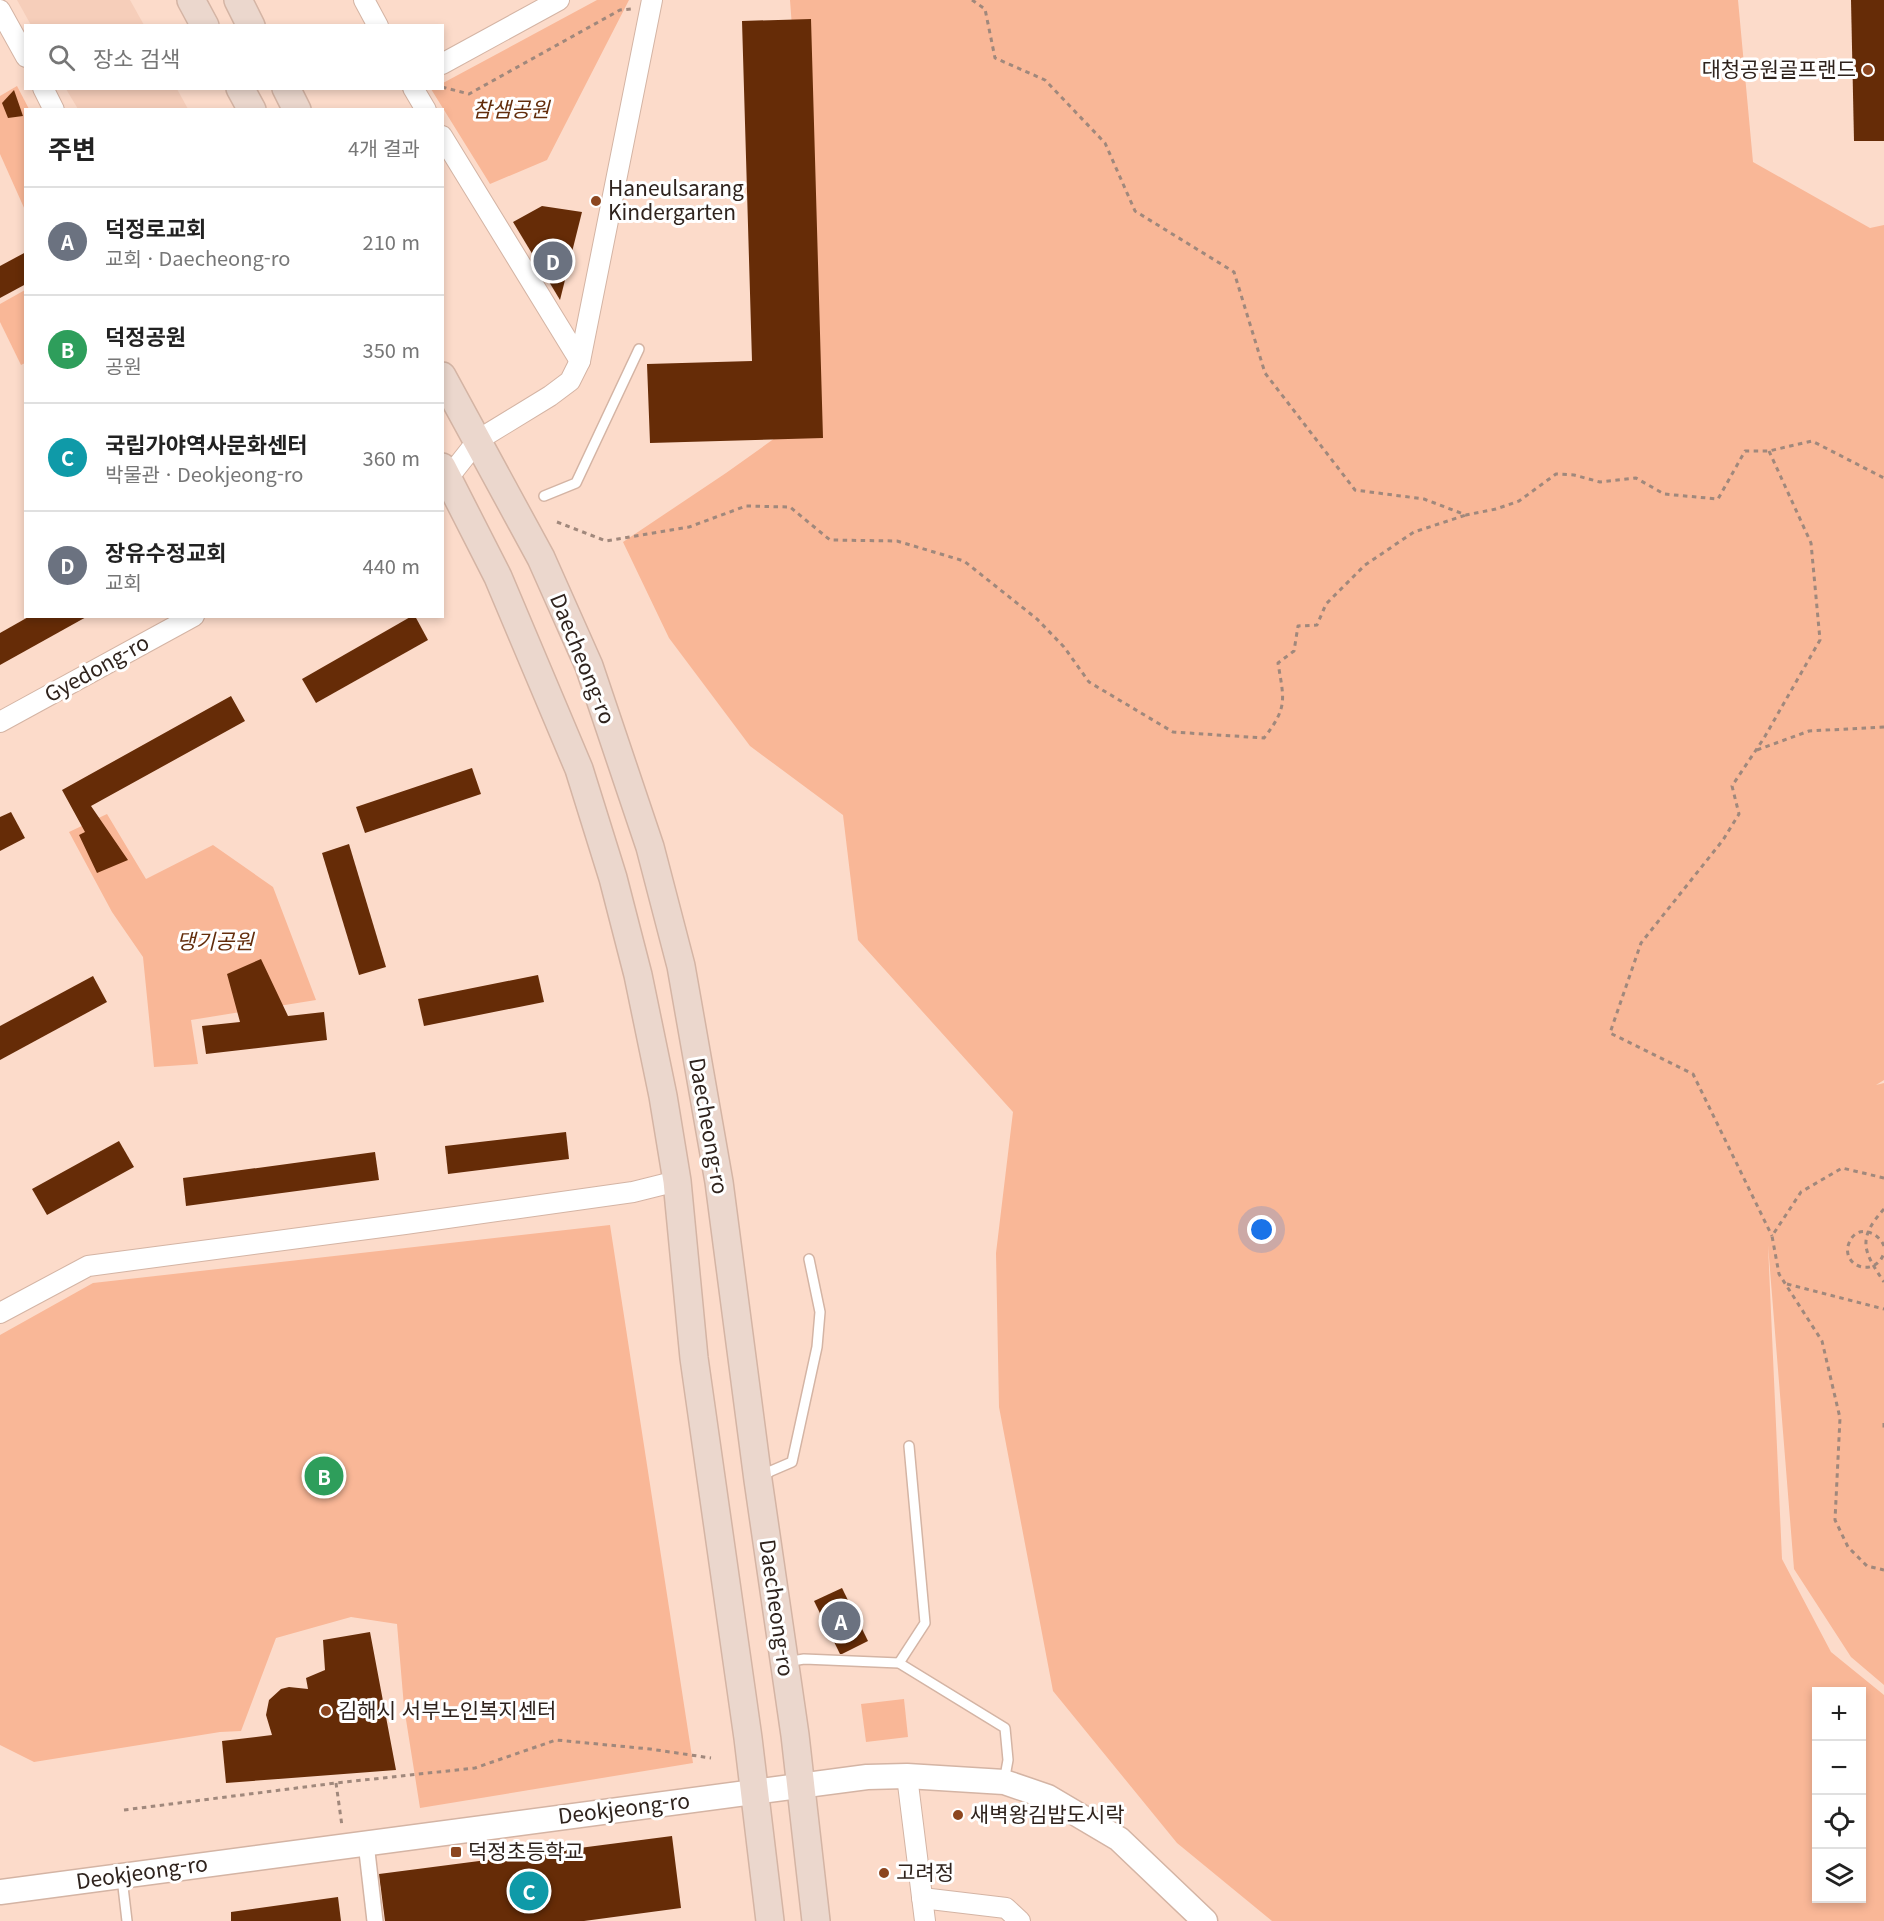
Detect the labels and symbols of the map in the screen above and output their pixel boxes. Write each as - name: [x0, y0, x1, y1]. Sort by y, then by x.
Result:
- place label: 대청공원골프랜드: [1701, 53, 1856, 83]
- marker: 대청공원골프랜드: [1861, 63, 1875, 77]
- park label: 참샘공원: [472, 93, 551, 123]
- place label: Haneulsarang Kindergarten: [608, 172, 744, 226]
- marker: Haneulsarang Kindergarten: [589, 194, 603, 208]
- pin: D: [534, 238, 572, 284]
- street label: Daecheong-ro: [544, 589, 624, 728]
- street label: Gyedong-ro: [38, 626, 154, 708]
- park label: 댕기공원: [176, 925, 255, 955]
- street label: Daecheong-ro: [683, 1055, 737, 1196]
- your location: [1247, 1215, 1276, 1244]
- pin: B: [304, 1454, 344, 1498]
- street label: Daecheong-ro: [754, 1537, 802, 1678]
- pin: A: [822, 1598, 860, 1644]
- place label: 김해시 서부노인복지센터: [338, 1694, 556, 1724]
- marker: 김해시 서부노인복지센터: [319, 1704, 333, 1718]
- street label: Deokjeong-ro: [556, 1784, 691, 1830]
- place label: 새벽왕김밥도시락: [970, 1798, 1125, 1828]
- marker: 새벽왕김밥도시락: [951, 1808, 965, 1822]
- place label: 덕정초등학교: [468, 1835, 584, 1865]
- marker: 덕정초등학교: [449, 1845, 463, 1859]
- street label: Deokjeong-ro: [74, 1847, 210, 1895]
- place label: 고려정: [896, 1856, 954, 1886]
- marker: 고려정: [877, 1866, 891, 1880]
- pin: C: [510, 1868, 548, 1914]

